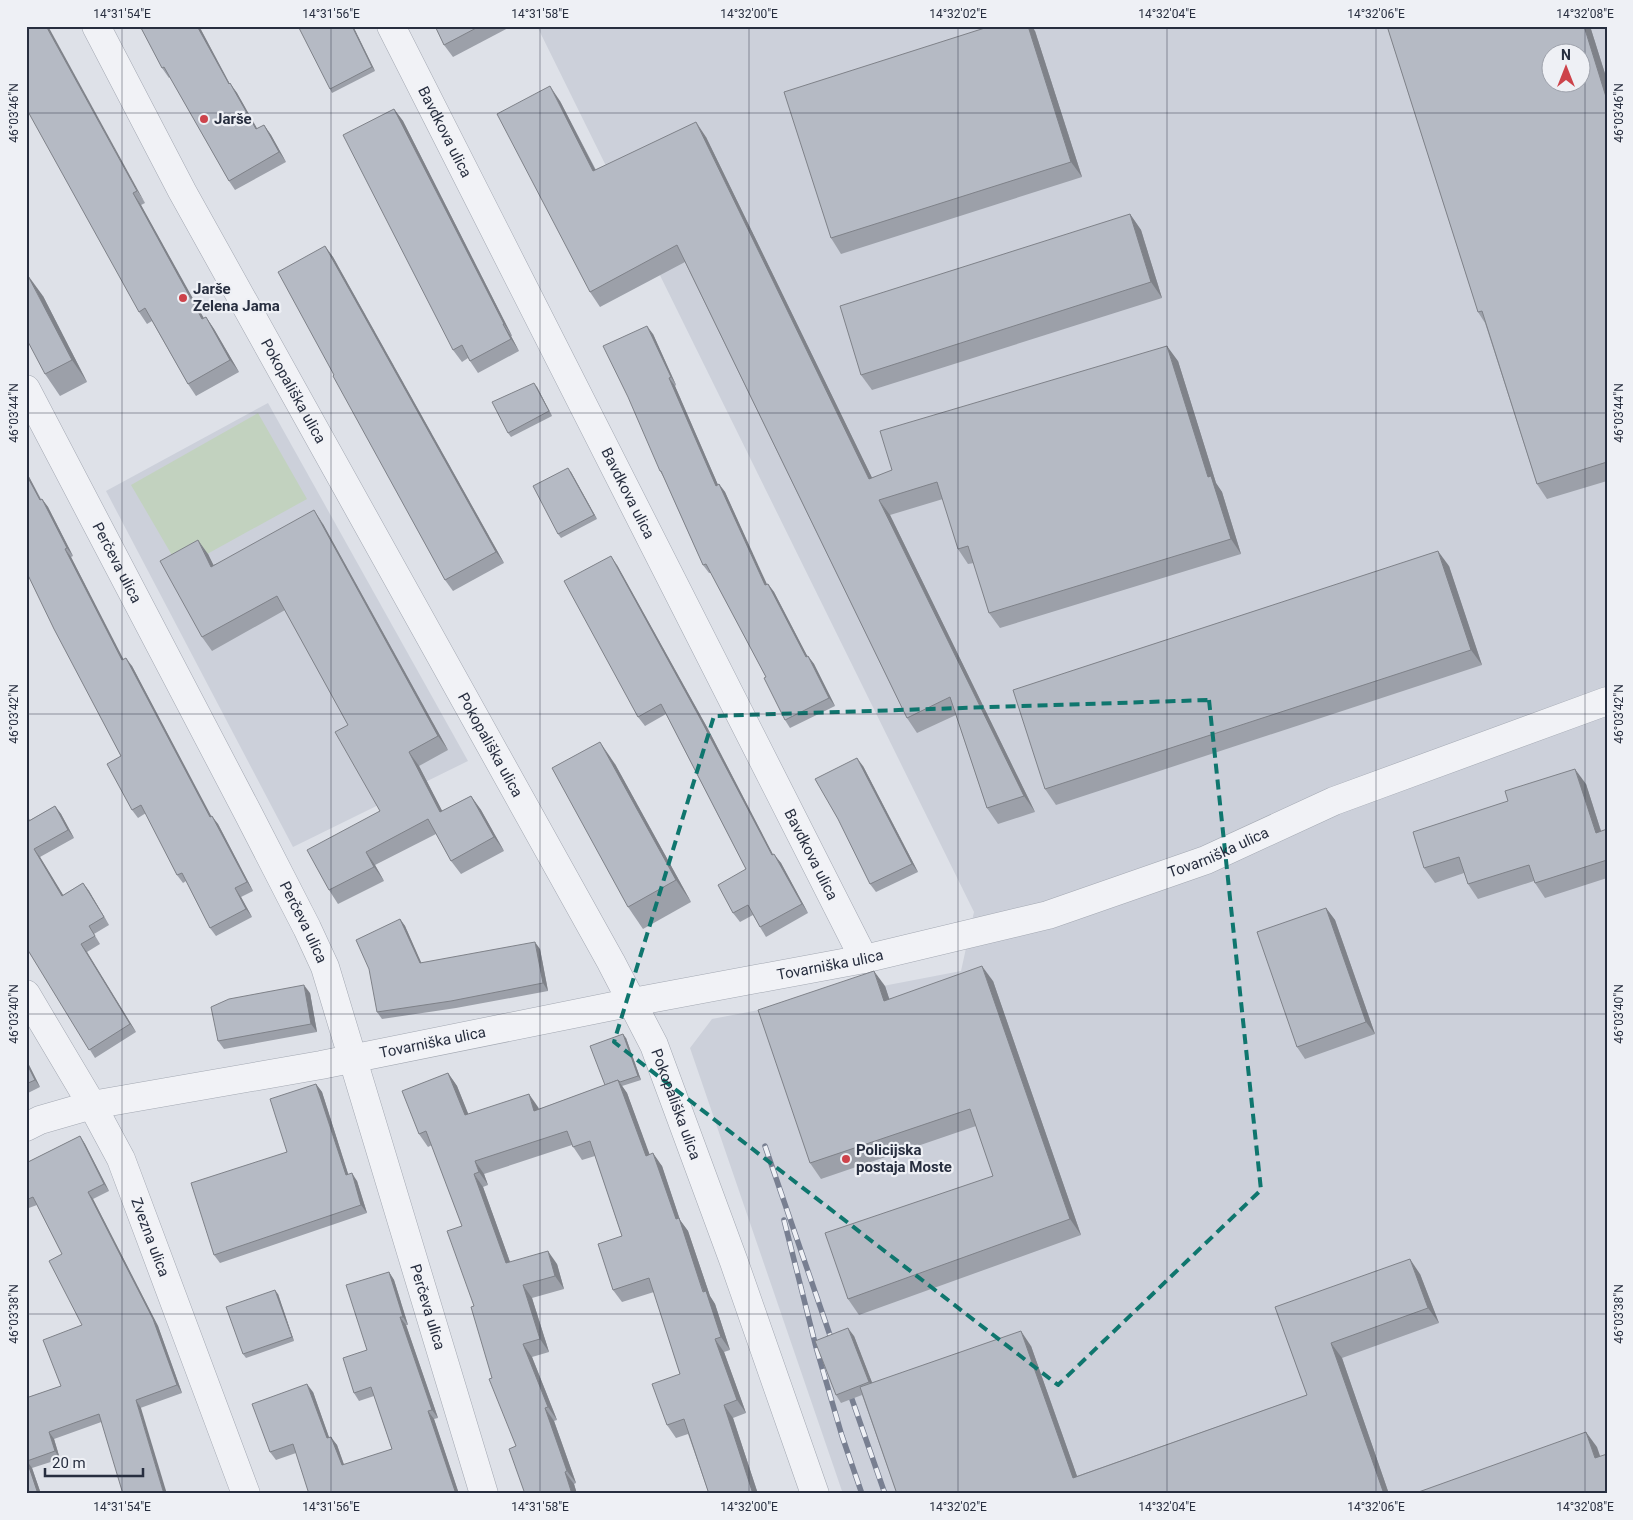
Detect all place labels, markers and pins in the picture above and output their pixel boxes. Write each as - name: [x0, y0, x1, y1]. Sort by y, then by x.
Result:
- place label: Jarše: [214, 110, 252, 128]
- marker: Jarše: [198, 113, 210, 125]
- place label: Jarše Zelena Jama: [193, 280, 280, 315]
- marker: Jarše Zelena Jama: [177, 292, 189, 304]
- place label: Policijska postaja Moste: [856, 1141, 952, 1176]
- marker: Policijska postaja Moste: [840, 1153, 852, 1165]

